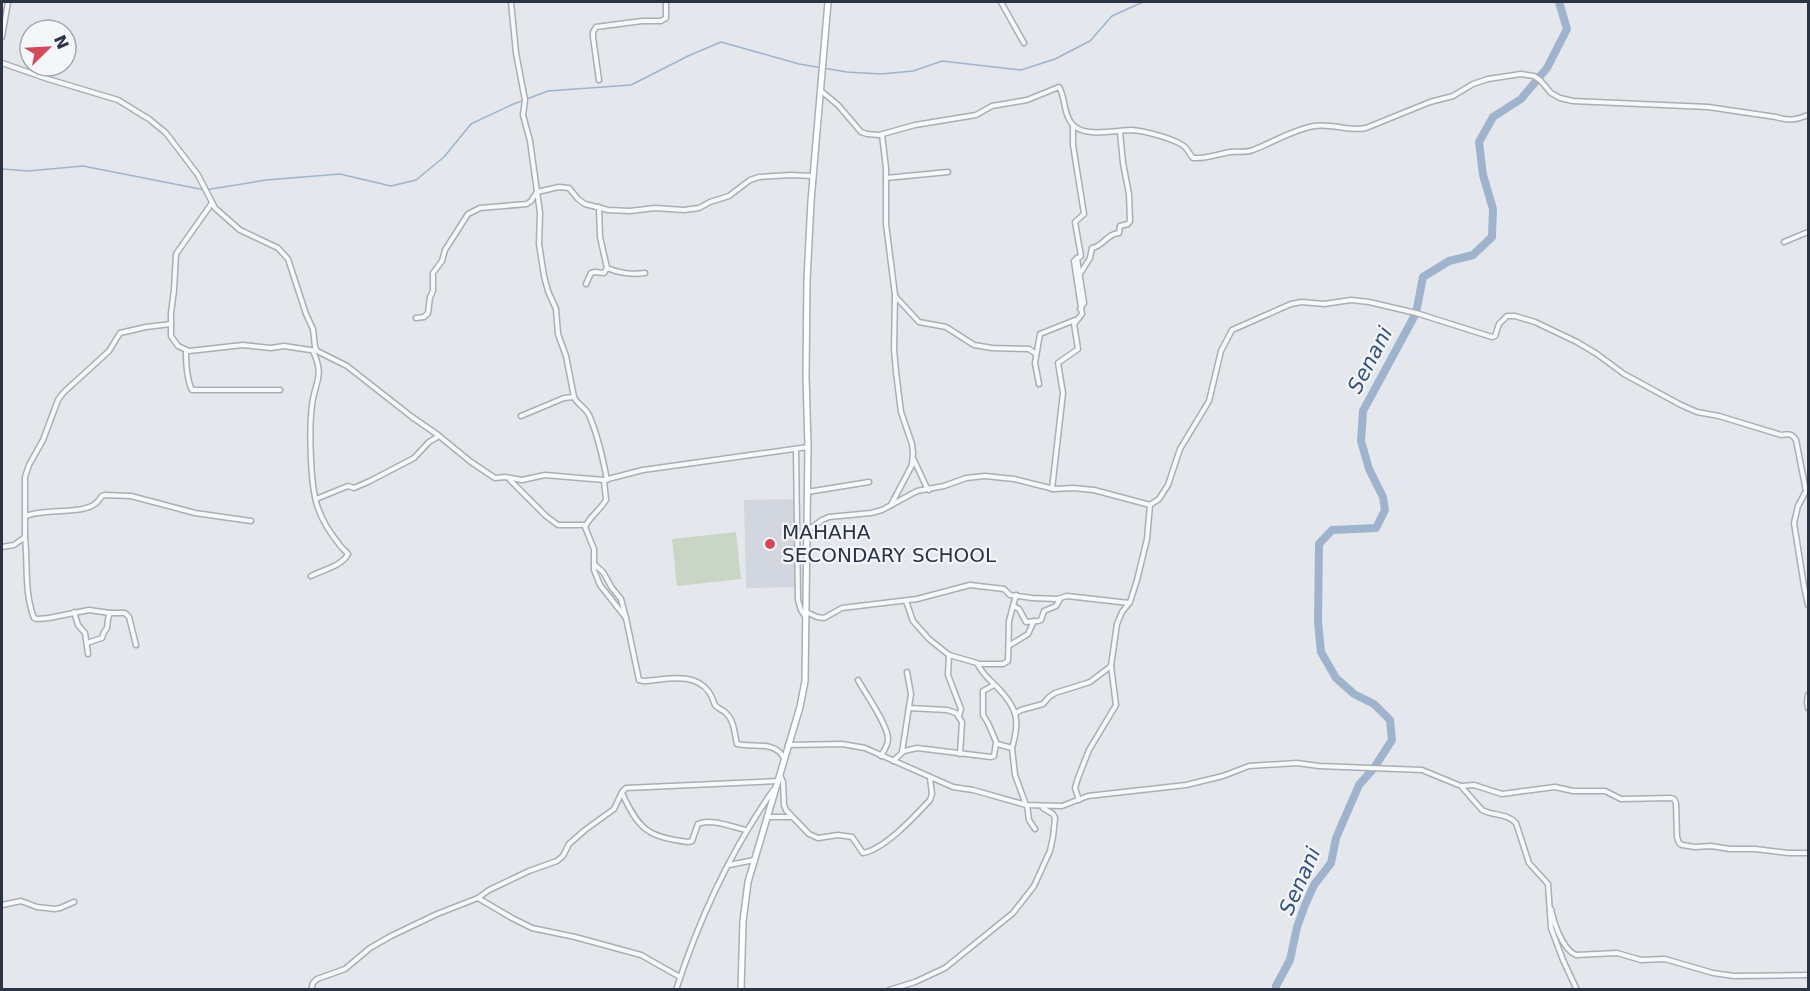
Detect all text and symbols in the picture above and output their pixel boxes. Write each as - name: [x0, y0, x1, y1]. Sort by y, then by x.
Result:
- north arrow: [18, 18, 78, 78]
- text: N: [50, 32, 73, 52]
- water label: Senani: [1343, 323, 1397, 397]
- place label: MAHAHA SECONDARY SCHOOL: [782, 520, 997, 567]
- marker: MAHAHA SECONDARY SCHOOL: [763, 537, 777, 551]
- water label: Senani: [1274, 843, 1326, 919]

